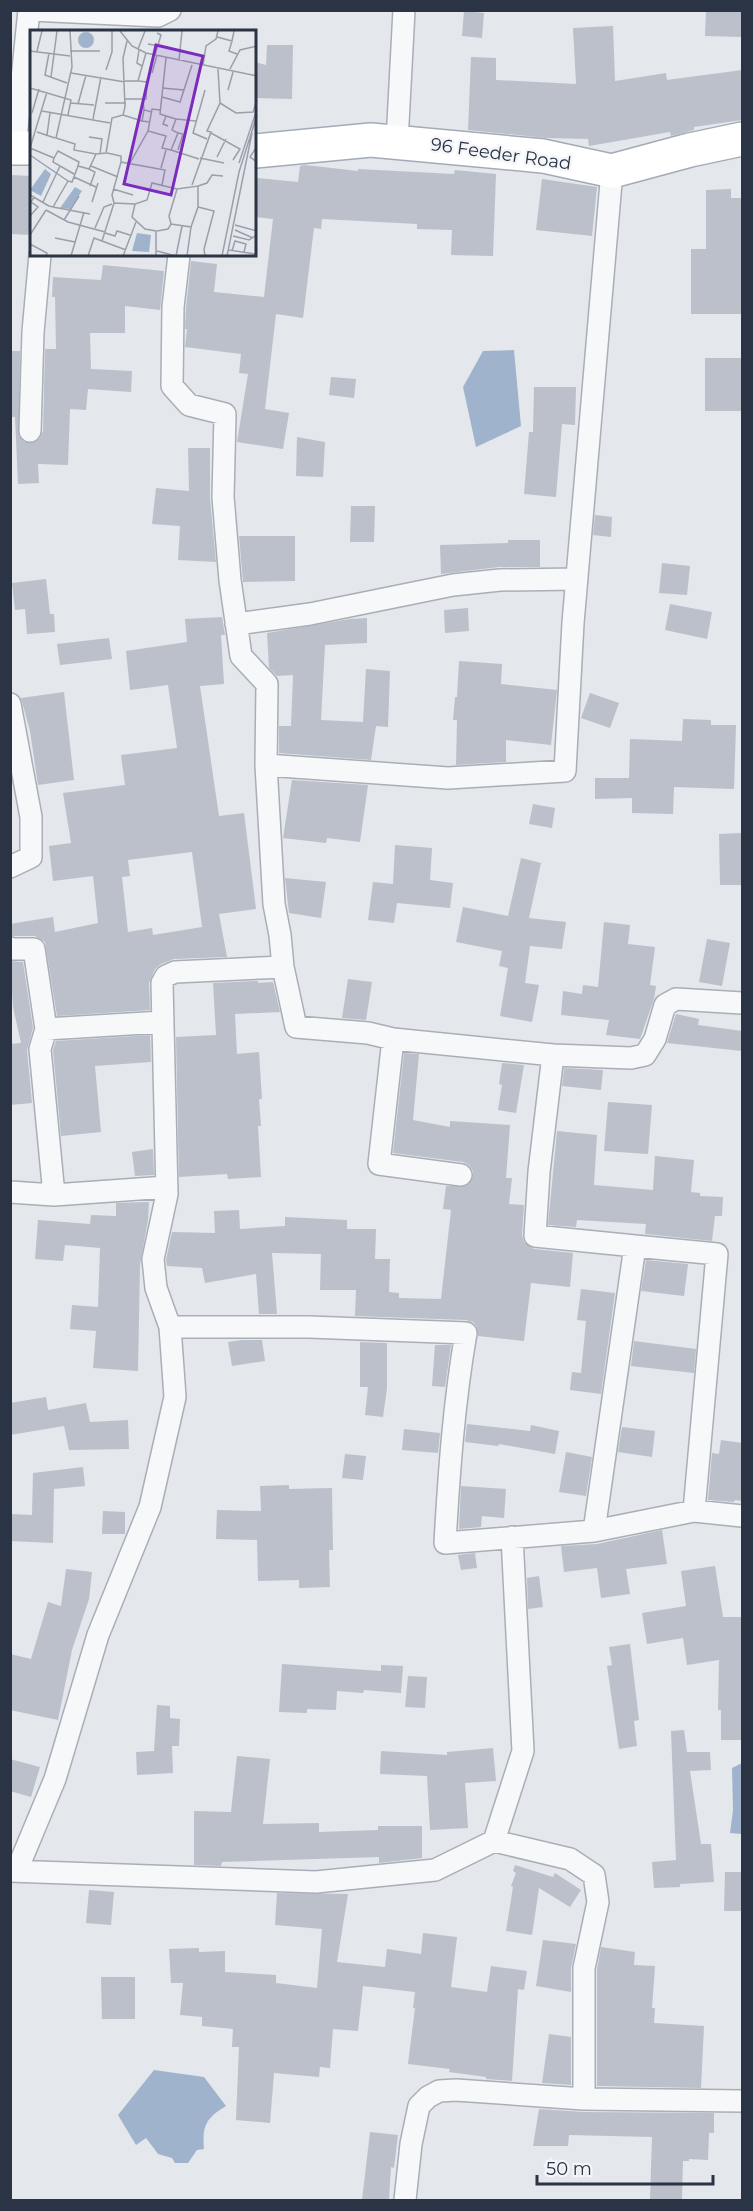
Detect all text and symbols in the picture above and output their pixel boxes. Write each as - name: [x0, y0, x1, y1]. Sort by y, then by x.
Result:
- inset map: [30, 30, 256, 256]
- street label: 96 Feeder Road: [429, 133, 573, 175]
- scale bar: [537, 2148, 712, 2186]
- text: 50 m: [546, 2158, 592, 2180]

